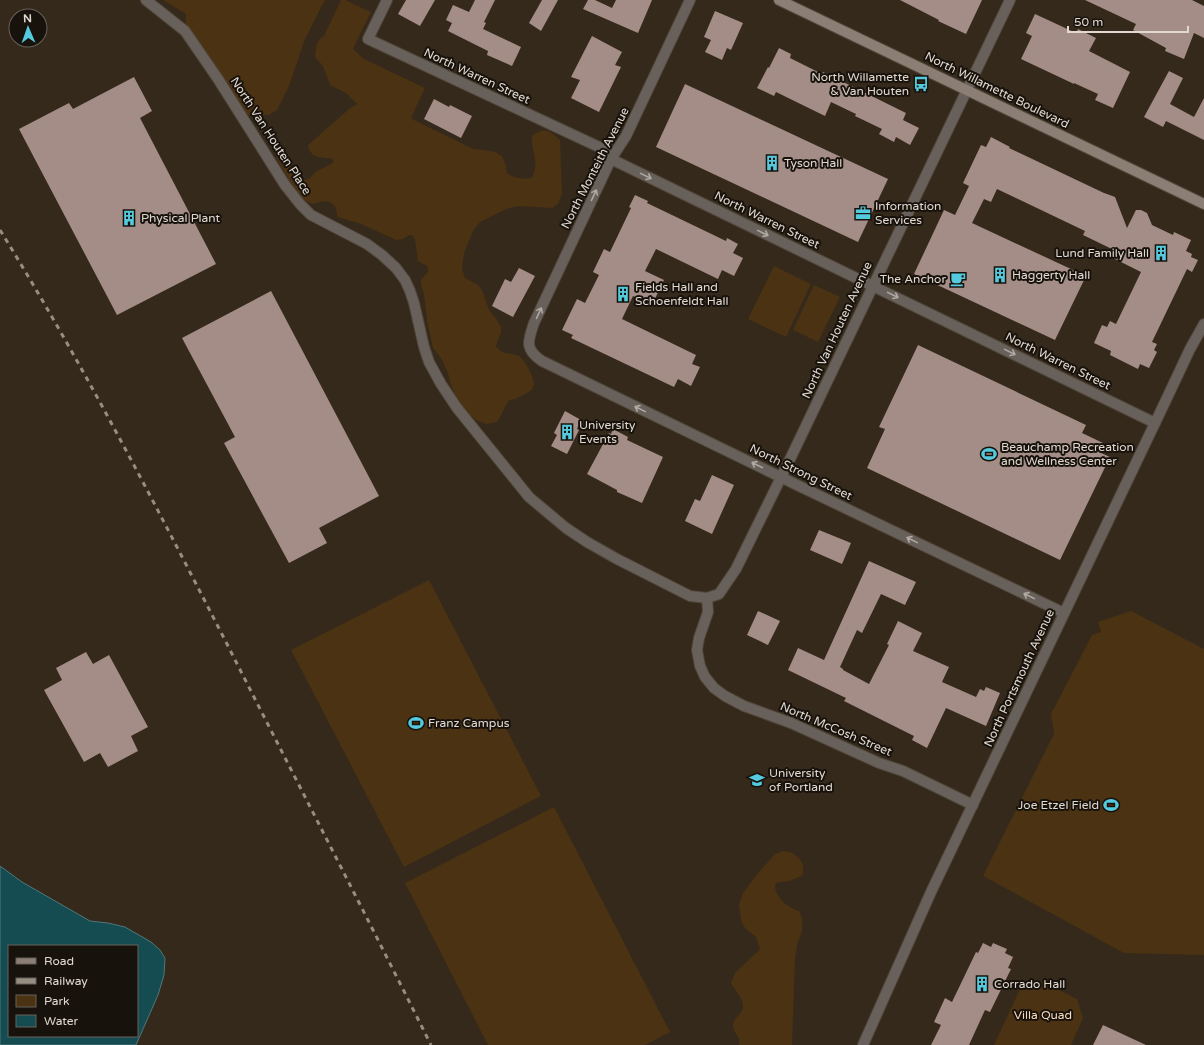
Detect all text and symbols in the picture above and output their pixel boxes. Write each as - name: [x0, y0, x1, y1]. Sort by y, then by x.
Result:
- north arrow: [8, 8, 48, 48]
- scale bar: [1068, 8, 1188, 34]
- text: N: [23, 12, 32, 25]
- text: 50 m: [1074, 15, 1103, 29]
- street label: North Warren Street: [422, 45, 533, 107]
- street label: North Willamette Boulevard: [923, 49, 1071, 131]
- place label: North Willamette & Van Houten: [811, 70, 909, 98]
- street label: North Van Houten Place: [228, 75, 314, 198]
- bus stop icon: North Willamette & Van Houten: [912, 75, 930, 93]
- street label: North Monteith Avenue: [558, 105, 632, 231]
- building icon: Tyson Hall: [763, 154, 781, 172]
- place label: Tyson Hall: [784, 156, 842, 170]
- one-way arrow: [640, 173, 652, 180]
- street label: North Warren Street: [712, 188, 822, 252]
- one-way arrow: [591, 190, 598, 202]
- place label: Information Services: [875, 199, 941, 227]
- office icon: Information Services: [854, 204, 872, 222]
- building icon: Physical Plant: [120, 209, 138, 227]
- place label: Physical Plant: [141, 211, 221, 225]
- one-way arrow: [757, 230, 769, 237]
- building icon: Lund Family Hall: [1152, 244, 1170, 262]
- place label: Lund Family Hall: [1055, 246, 1149, 260]
- street label: North Van Houten Avenue: [799, 259, 875, 401]
- building icon: Haggerty Hall: [991, 266, 1009, 284]
- place label: Haggerty Hall: [1012, 268, 1090, 282]
- cafe icon: The Anchor: [949, 270, 967, 288]
- place label: The Anchor: [880, 272, 946, 286]
- place label: Fields Hall and Schoenfeldt Hall: [635, 280, 728, 308]
- building icon: Fields Hall and Schoenfeldt Hall: [614, 285, 632, 303]
- one-way arrow: [887, 292, 899, 299]
- one-way arrow: [536, 307, 543, 319]
- street label: North Warren Street: [1003, 329, 1113, 393]
- one-way arrow: [1003, 349, 1015, 356]
- one-way arrow: [634, 405, 646, 412]
- place label: University Events: [579, 418, 636, 446]
- building icon: University Events: [558, 423, 576, 441]
- place label: Beauchamp Recreation and Wellness Center: [1001, 440, 1134, 468]
- street label: North Strong Street: [748, 441, 855, 503]
- sports icon: Beauchamp Recreation and Wellness Center: [980, 445, 998, 463]
- one-way arrow: [751, 461, 763, 469]
- one-way arrow: [906, 536, 918, 543]
- one-way arrow: [1023, 592, 1035, 599]
- street label: North Portsmouth Avenue: [981, 607, 1057, 749]
- street label: North McCosh Street: [778, 699, 894, 759]
- sports icon: Franz Campus: [407, 714, 425, 732]
- place label: Franz Campus: [428, 716, 510, 730]
- place label: University of Portland: [769, 766, 833, 794]
- school or university icon: University of Portland: [748, 771, 766, 789]
- sports icon: Joe Etzel Field: [1102, 796, 1120, 814]
- place label: Joe Etzel Field: [1018, 798, 1099, 812]
- legend: [8, 945, 138, 1037]
- text: Road: [44, 954, 74, 968]
- text: Railway: [44, 974, 88, 988]
- building icon: Corrado Hall: [973, 975, 991, 993]
- place label: Corrado Hall: [994, 977, 1065, 991]
- text: Park: [44, 994, 70, 1008]
- park label: Villa Quad: [1014, 1008, 1072, 1022]
- text: Water: [44, 1014, 79, 1028]

